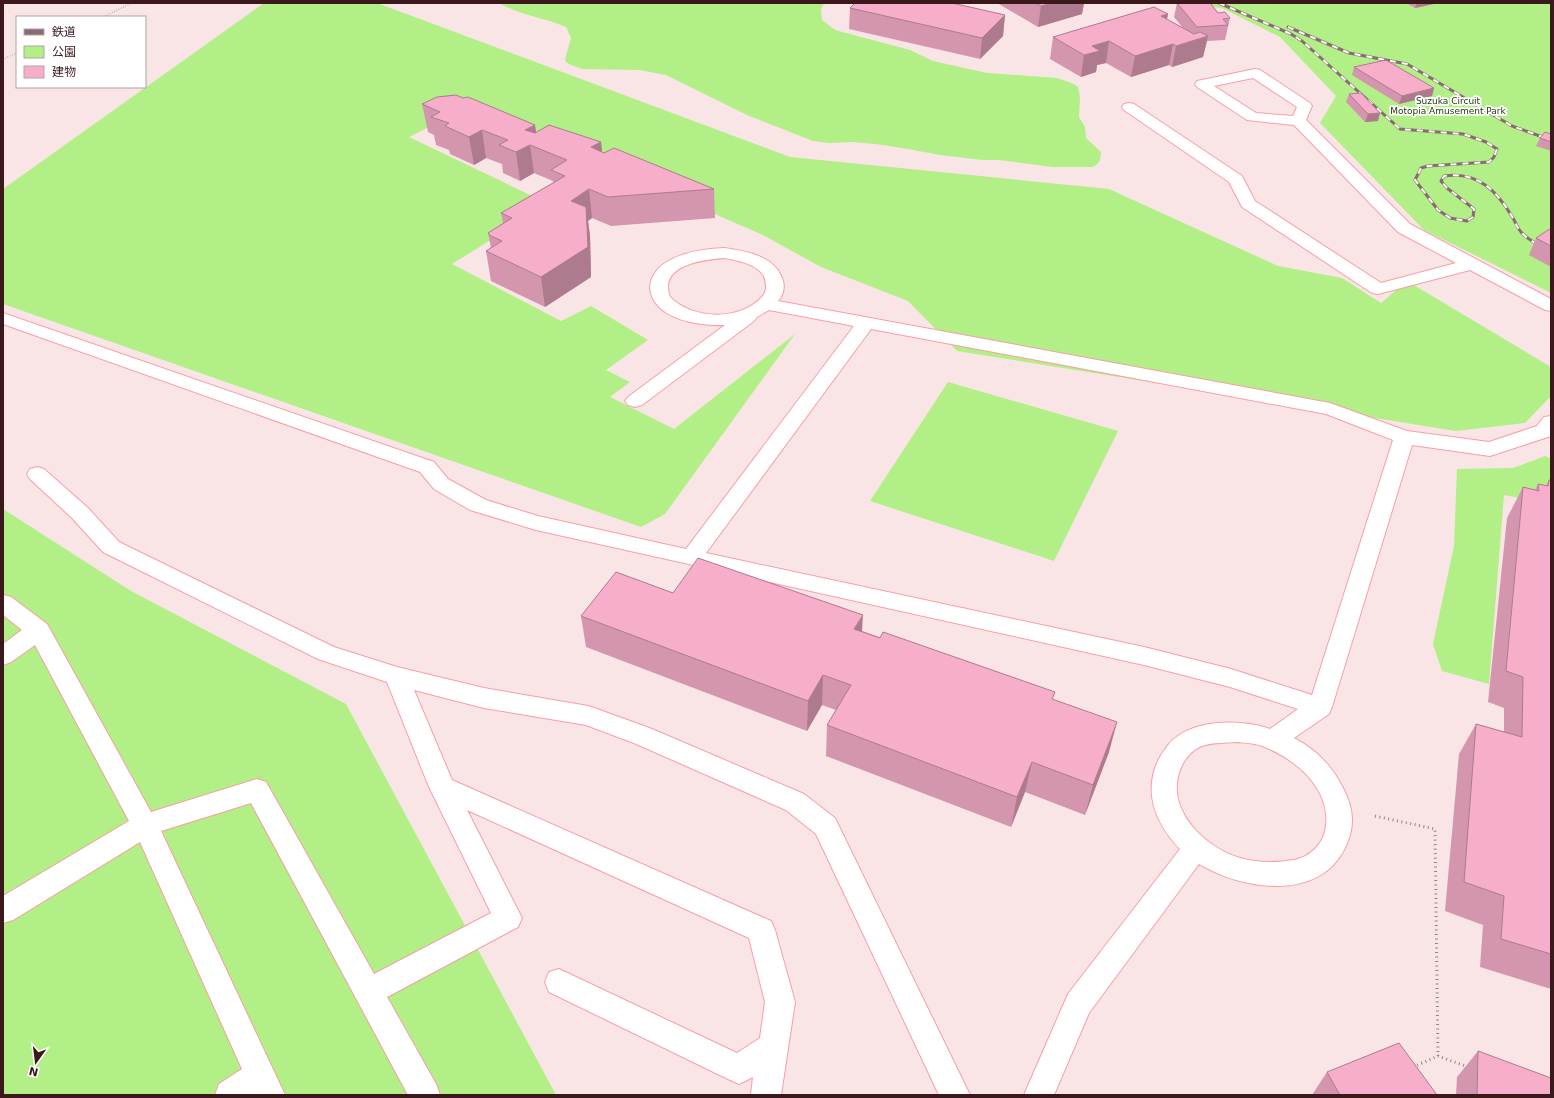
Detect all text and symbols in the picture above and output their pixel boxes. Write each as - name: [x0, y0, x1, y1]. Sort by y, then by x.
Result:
- legend: [16, 16, 146, 88]
- text: 鉄道: [52, 25, 76, 39]
- text: 公園: [52, 45, 76, 59]
- text: 建物: [52, 65, 76, 79]
- park label: Suzuka Circuit Motopia Amusement Park: [1390, 96, 1507, 116]
- north arrow: [16, 1042, 56, 1082]
- text: N: [28, 1064, 40, 1079]

